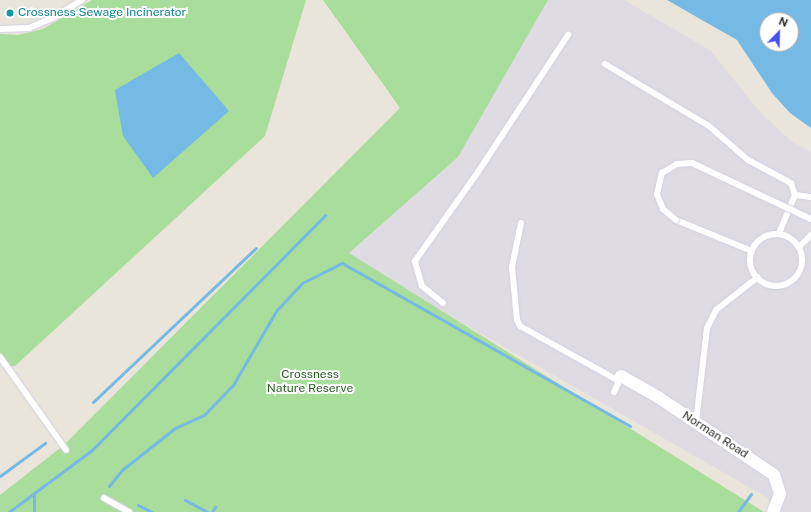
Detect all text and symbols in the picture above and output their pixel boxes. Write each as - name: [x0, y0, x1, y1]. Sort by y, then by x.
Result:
- place label: Crossness Sewage Incinerator: [18, 6, 186, 20]
- marker: Crossness Sewage Incinerator: [5, 8, 15, 18]
- north arrow: [759, 12, 799, 52]
- text: N: [777, 15, 790, 29]
- park label: Crossness Nature Reserve: [267, 368, 353, 396]
- street label: Norman Road: [679, 408, 751, 462]

